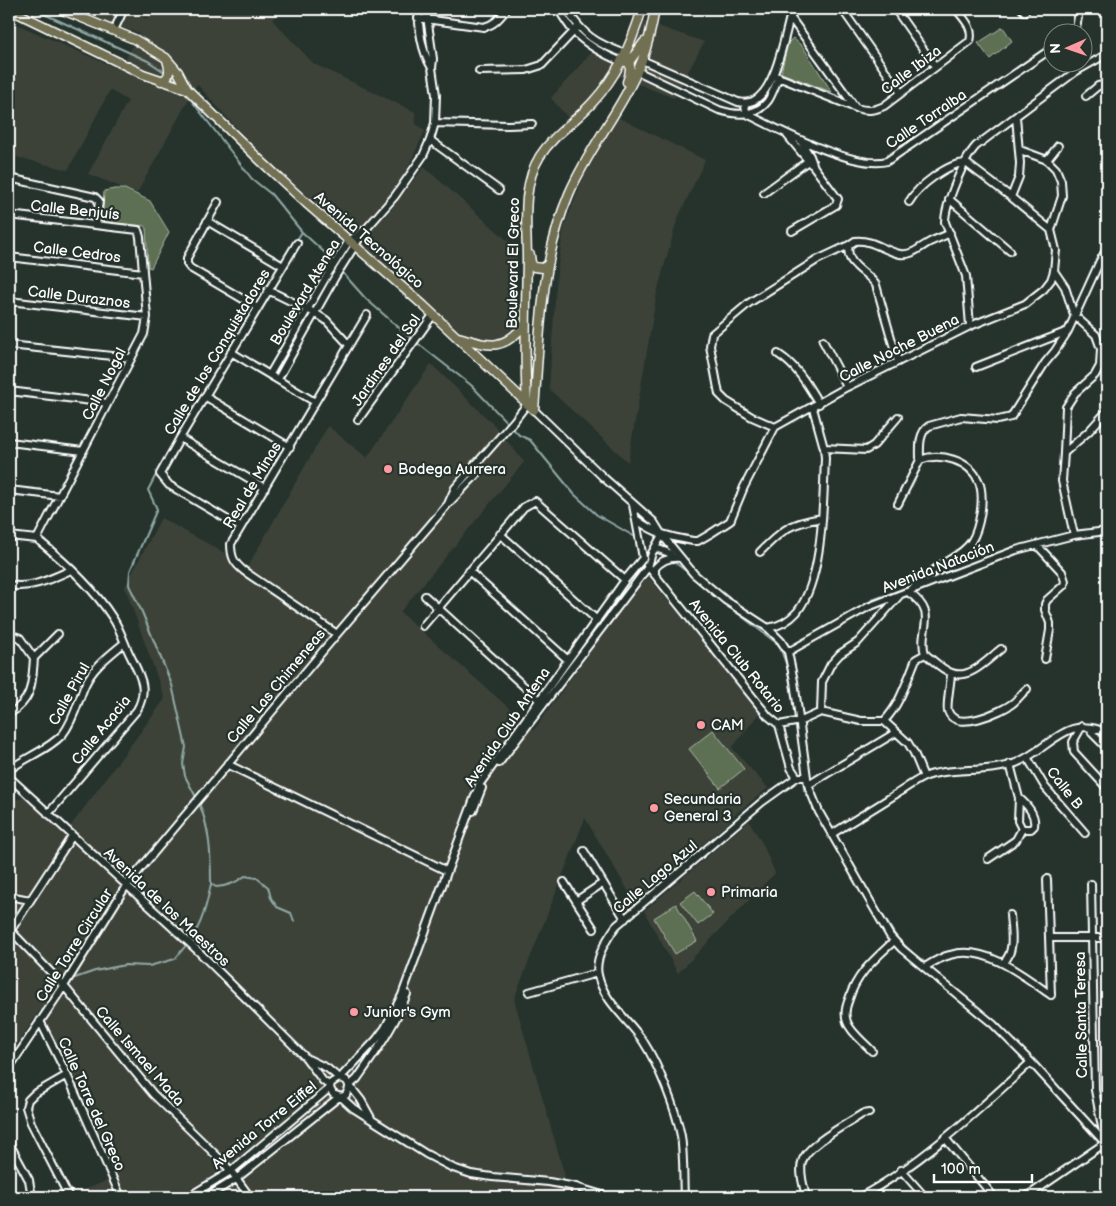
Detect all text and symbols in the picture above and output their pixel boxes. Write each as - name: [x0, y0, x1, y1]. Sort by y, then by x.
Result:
- north arrow: [1044, 22, 1094, 72]
- street label: Calle Ibiza: [877, 42, 945, 99]
- text: N: [1047, 43, 1064, 54]
- street label: Calle Torralba: [882, 85, 970, 153]
- street label: Avenida Tecnológico: [310, 188, 427, 293]
- street label: Calle Benjuís: [30, 196, 121, 225]
- street label: Boulevard El Greco: [503, 197, 524, 329]
- street label: Boulevard Atenea: [266, 236, 345, 349]
- street label: Calle Cedros: [32, 238, 122, 267]
- street label: Calle de los Conquistadores: [160, 265, 275, 439]
- street label: Calle Duraznos: [27, 282, 132, 313]
- street label: Calle Noche Buena: [836, 310, 962, 387]
- street label: Jardines del Sol: [348, 311, 425, 410]
- street label: Calle Nogal: [78, 345, 131, 424]
- street label: Real de Minas: [219, 438, 286, 532]
- place label: Bodega Aurrera: [398, 460, 506, 479]
- marker: Bodega Aurrera: [382, 463, 394, 475]
- street label: Avenida Natación: [879, 537, 997, 598]
- street label: Avenida Club Rotario: [685, 595, 789, 717]
- street label: Calle Las Chimeneas: [223, 625, 330, 748]
- street label: Calle Pirul: [44, 660, 94, 729]
- street label: Avenida Club Antena: [460, 664, 555, 791]
- street label: Calle Acacia: [68, 692, 135, 769]
- place label: CAM: [711, 716, 744, 735]
- marker: CAM: [695, 719, 707, 731]
- street label: Calle B: [1042, 763, 1087, 813]
- place label: Secundaria General 3: [664, 790, 741, 826]
- marker: Secundaria General 3: [648, 802, 660, 814]
- street label: Calle Lago Azul: [609, 836, 702, 918]
- street label: Avenida de los Maestros: [99, 844, 234, 971]
- place label: Primaria: [721, 883, 778, 902]
- street label: Calle Torre Circular: [32, 884, 117, 1006]
- marker: Primaria: [705, 886, 717, 898]
- street label: Calle Santa Teresa: [1071, 951, 1092, 1079]
- street label: Calle Ismael Mada: [91, 1002, 188, 1110]
- place label: Junior's Gym: [364, 1003, 451, 1022]
- marker: Junior's Gym: [348, 1006, 360, 1018]
- street label: Calle Torre del Greco: [54, 1034, 130, 1174]
- street label: Avenida Torre Eiffel: [208, 1077, 321, 1174]
- scale bar: [934, 1151, 1031, 1183]
- text: 100 m: [941, 1160, 981, 1179]

